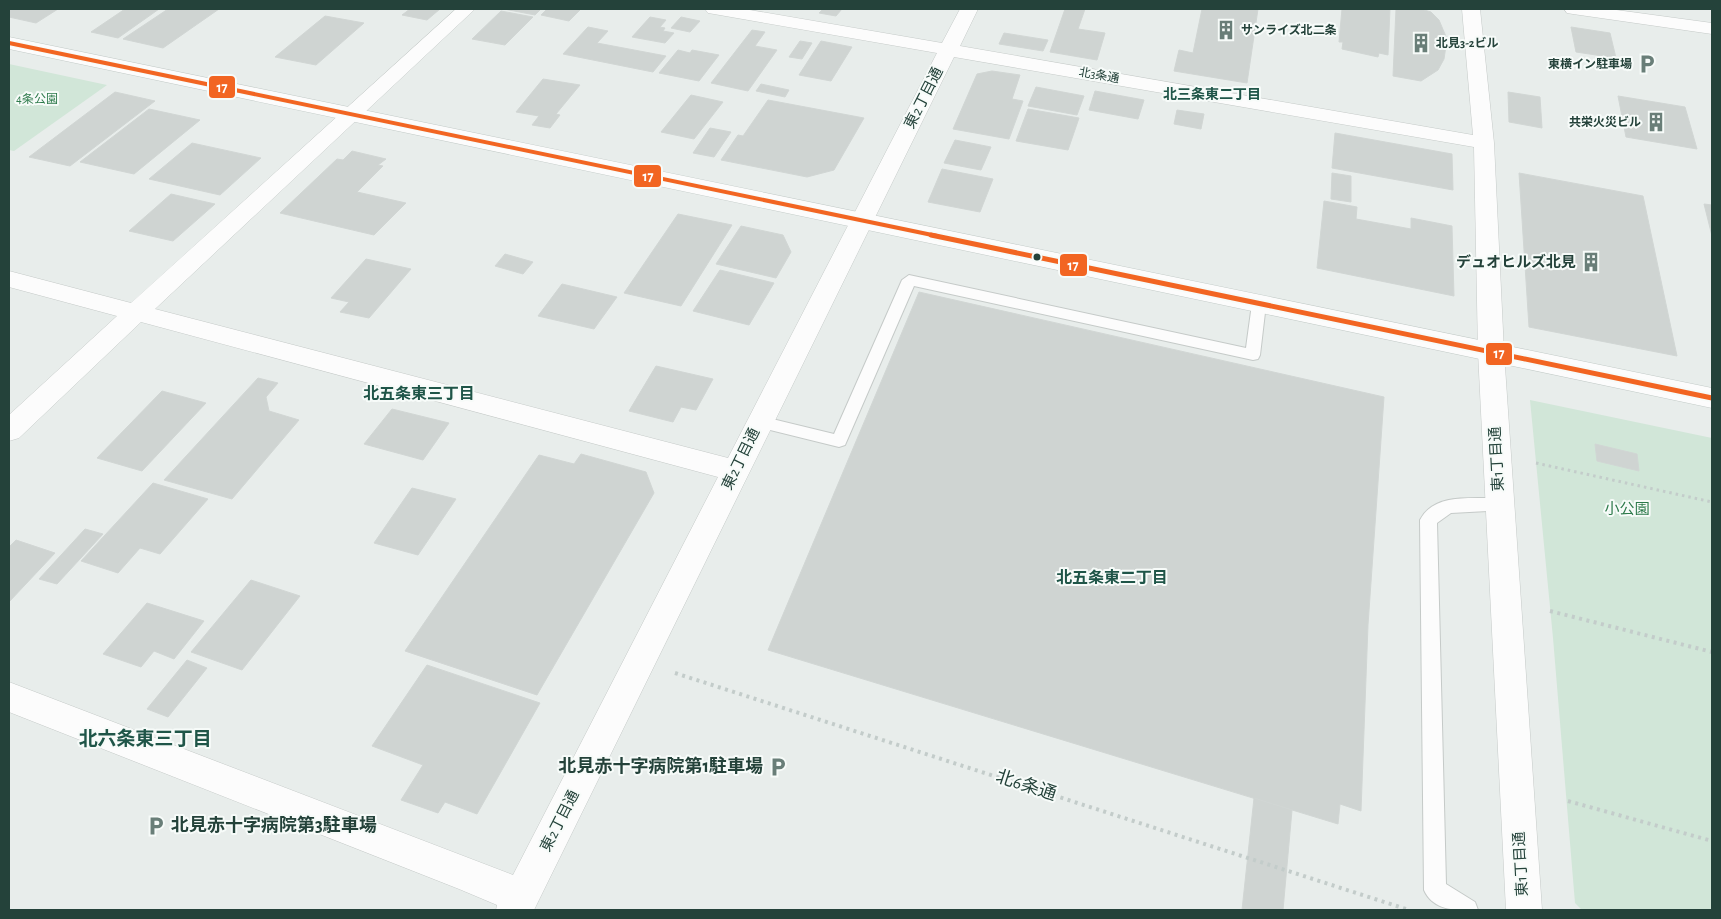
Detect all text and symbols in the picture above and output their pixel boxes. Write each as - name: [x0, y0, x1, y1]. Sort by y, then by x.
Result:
- building icon: サンライズ北二条: [1215, 19, 1237, 41]
- place label: サンライズ北二条: [1241, 23, 1337, 36]
- building icon: 北見3-2ビル: [1410, 32, 1432, 54]
- place label: 北見3-2ビル: [1436, 36, 1498, 49]
- parking icon: 東横イン駐車場: [1636, 53, 1658, 75]
- place label: 東横イン駐車場: [1548, 57, 1632, 70]
- street label: 東2丁目通: [901, 64, 946, 131]
- street label: 北3条通: [1078, 65, 1120, 84]
- line badge: 17: [208, 75, 236, 99]
- text: 17: [216, 81, 228, 95]
- district label: 北三条東二丁目: [1163, 86, 1261, 102]
- park label: 4条公園: [16, 92, 58, 105]
- building icon: 共栄火災ビル: [1645, 111, 1667, 133]
- place label: 共栄火災ビル: [1569, 115, 1641, 128]
- line badge: 17: [633, 164, 662, 188]
- text: 17: [642, 170, 654, 184]
- building icon: デュオヒルズ北見: [1580, 251, 1602, 273]
- unlabelled marker: [1032, 252, 1042, 262]
- line badge: 17: [1059, 253, 1088, 277]
- place label: デュオヒルズ北見: [1456, 253, 1576, 270]
- text: 17: [1067, 259, 1079, 273]
- line badge: 17: [1485, 342, 1513, 366]
- text: 17: [1493, 347, 1505, 361]
- district label: 北五条東三丁目: [363, 385, 475, 402]
- street label: 東2丁目通: [719, 425, 762, 492]
- street label: 東1丁目通: [1487, 426, 1506, 492]
- park label: 小公園: [1604, 501, 1650, 517]
- district label: 北五条東二丁目: [1056, 569, 1168, 586]
- district label: 北六条東三丁目: [78, 728, 212, 749]
- place label: 北見赤十字病院第1駐車場: [559, 756, 763, 776]
- parking icon: 北見赤十字病院第1駐車場: [767, 756, 789, 778]
- street label: 北6条通: [994, 766, 1059, 804]
- street label: 東2丁目通: [537, 787, 582, 854]
- parking icon: 北見赤十字病院第3駐車場: [145, 815, 167, 837]
- place label: 北見赤十字病院第3駐車場: [171, 815, 377, 835]
- street label: 東1丁目通: [1511, 831, 1530, 897]

